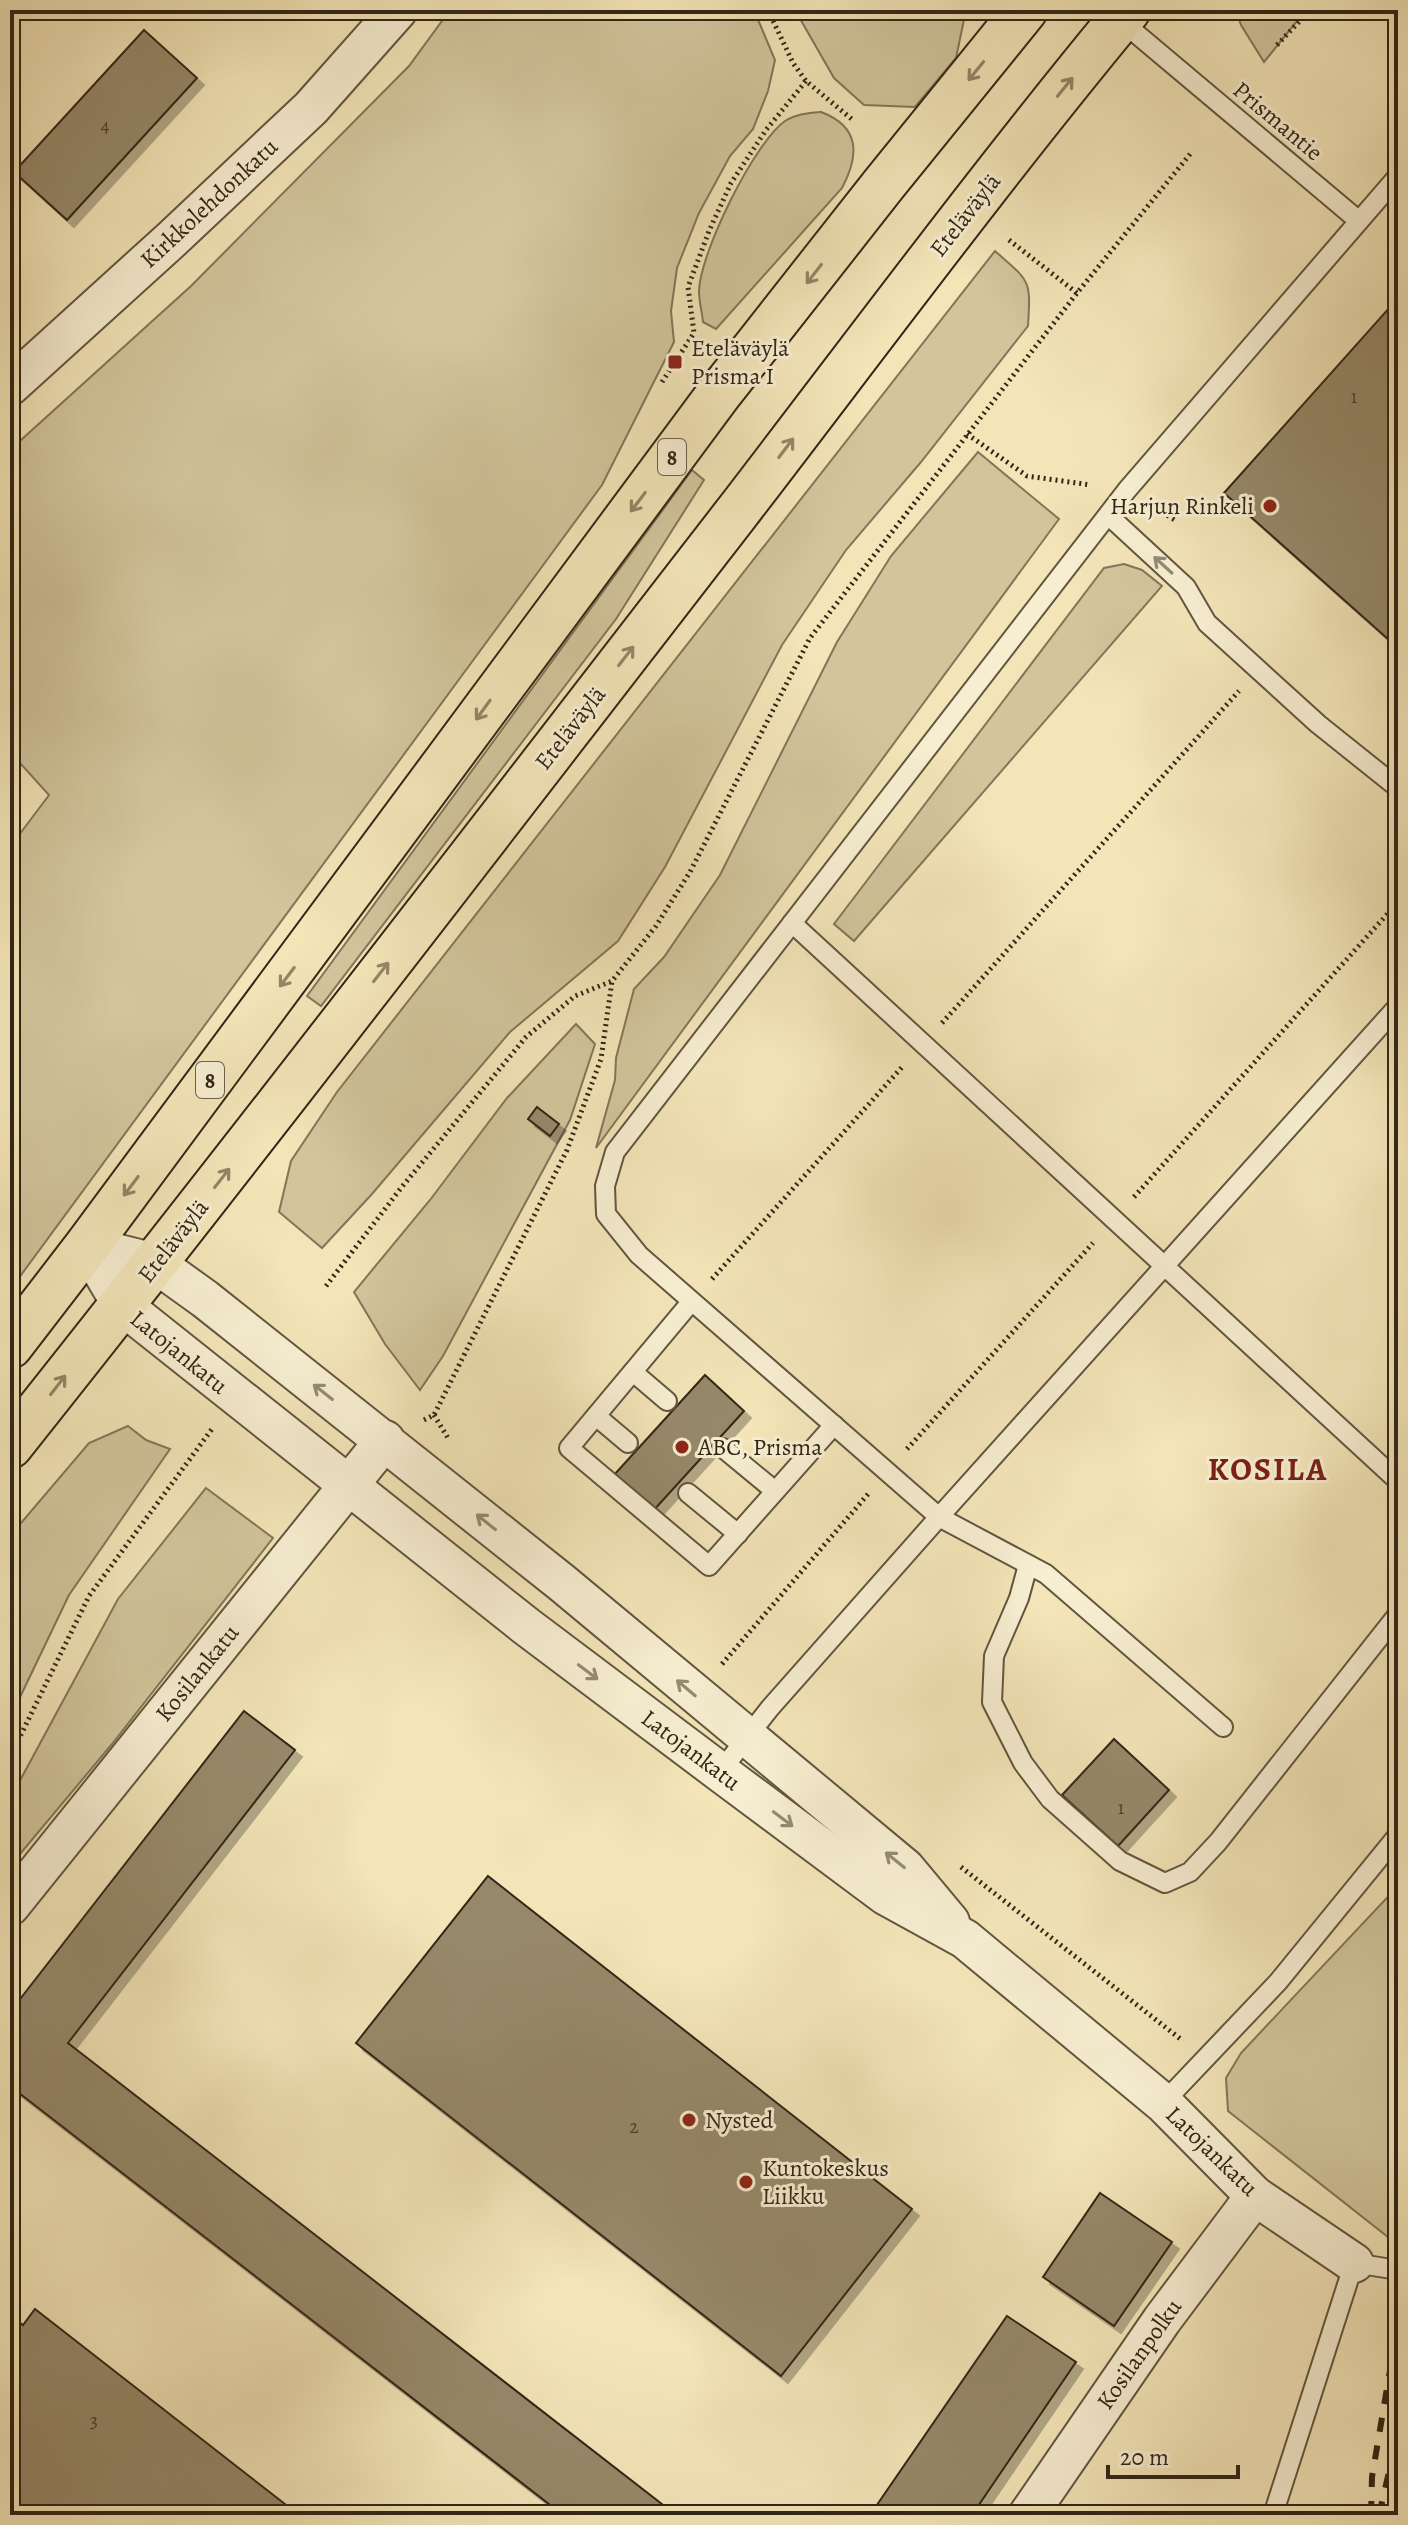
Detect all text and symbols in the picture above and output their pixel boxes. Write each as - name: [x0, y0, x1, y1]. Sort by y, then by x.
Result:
- one-way arrow: [967, 60, 985, 80]
- street label: Prismantie: [1226, 74, 1330, 168]
- one-way arrow: [1056, 77, 1074, 98]
- house number: 4: [100, 112, 110, 139]
- street label: Kirkkolehdonkatu: [133, 131, 285, 275]
- street label: Eteläväylä: [922, 166, 1008, 264]
- one-way arrow: [805, 263, 822, 284]
- place label: Eteläväylä Prisma I: [691, 332, 790, 392]
- marker: Eteläväylä Prisma I: [666, 353, 684, 371]
- house number: 1: [1351, 383, 1358, 410]
- one-way arrow: [778, 437, 795, 459]
- road number: 8: [658, 439, 686, 475]
- place label: Harjun Rinkeli: [1110, 490, 1254, 522]
- one-way arrow: [630, 491, 647, 512]
- marker: Harjun Rinkeli: [1261, 497, 1279, 515]
- one-way arrow: [1153, 557, 1173, 575]
- one-way arrow: [617, 646, 634, 667]
- street label: Eteläväylä: [527, 679, 613, 777]
- one-way arrow: [475, 699, 491, 721]
- one-way arrow: [372, 962, 389, 983]
- one-way arrow: [278, 966, 295, 988]
- road number: 8: [196, 1062, 224, 1098]
- one-way arrow: [213, 1168, 230, 1189]
- one-way arrow: [123, 1175, 140, 1196]
- street label: Eteläväylä: [130, 1192, 216, 1290]
- street label: Latojankatu: [123, 1303, 235, 1401]
- one-way arrow: [50, 1375, 67, 1396]
- one-way arrow: [313, 1384, 334, 1401]
- place label: ABC, Prisma: [697, 1431, 823, 1463]
- marker: ABC, Prisma: [673, 1438, 691, 1456]
- district label: KOSILA: [1208, 1447, 1328, 1491]
- one-way arrow: [476, 1513, 497, 1531]
- street label: Kosilankatu: [148, 1618, 246, 1728]
- one-way arrow: [577, 1664, 598, 1681]
- one-way arrow: [677, 1679, 697, 1697]
- street label: Latojankatu: [635, 1702, 747, 1798]
- house number: 1: [1118, 1794, 1125, 1821]
- one-way arrow: [771, 1810, 793, 1827]
- one-way arrow: [885, 1851, 906, 1869]
- street label: Latojankatu: [1159, 2099, 1265, 2203]
- place label: Nysted: [705, 2104, 774, 2136]
- marker: Nysted: [680, 2111, 698, 2129]
- house number: 2: [629, 2113, 639, 2140]
- place label: Kuntokeskus Liikku: [762, 2152, 889, 2212]
- marker: Kuntokeskus Liikku: [737, 2173, 755, 2191]
- street label: Kosilanpolku: [1089, 2292, 1189, 2416]
- house number: 3: [90, 2407, 98, 2434]
- scale bar: [1108, 2429, 1238, 2479]
- text: 20 m: [1120, 2441, 1169, 2473]

